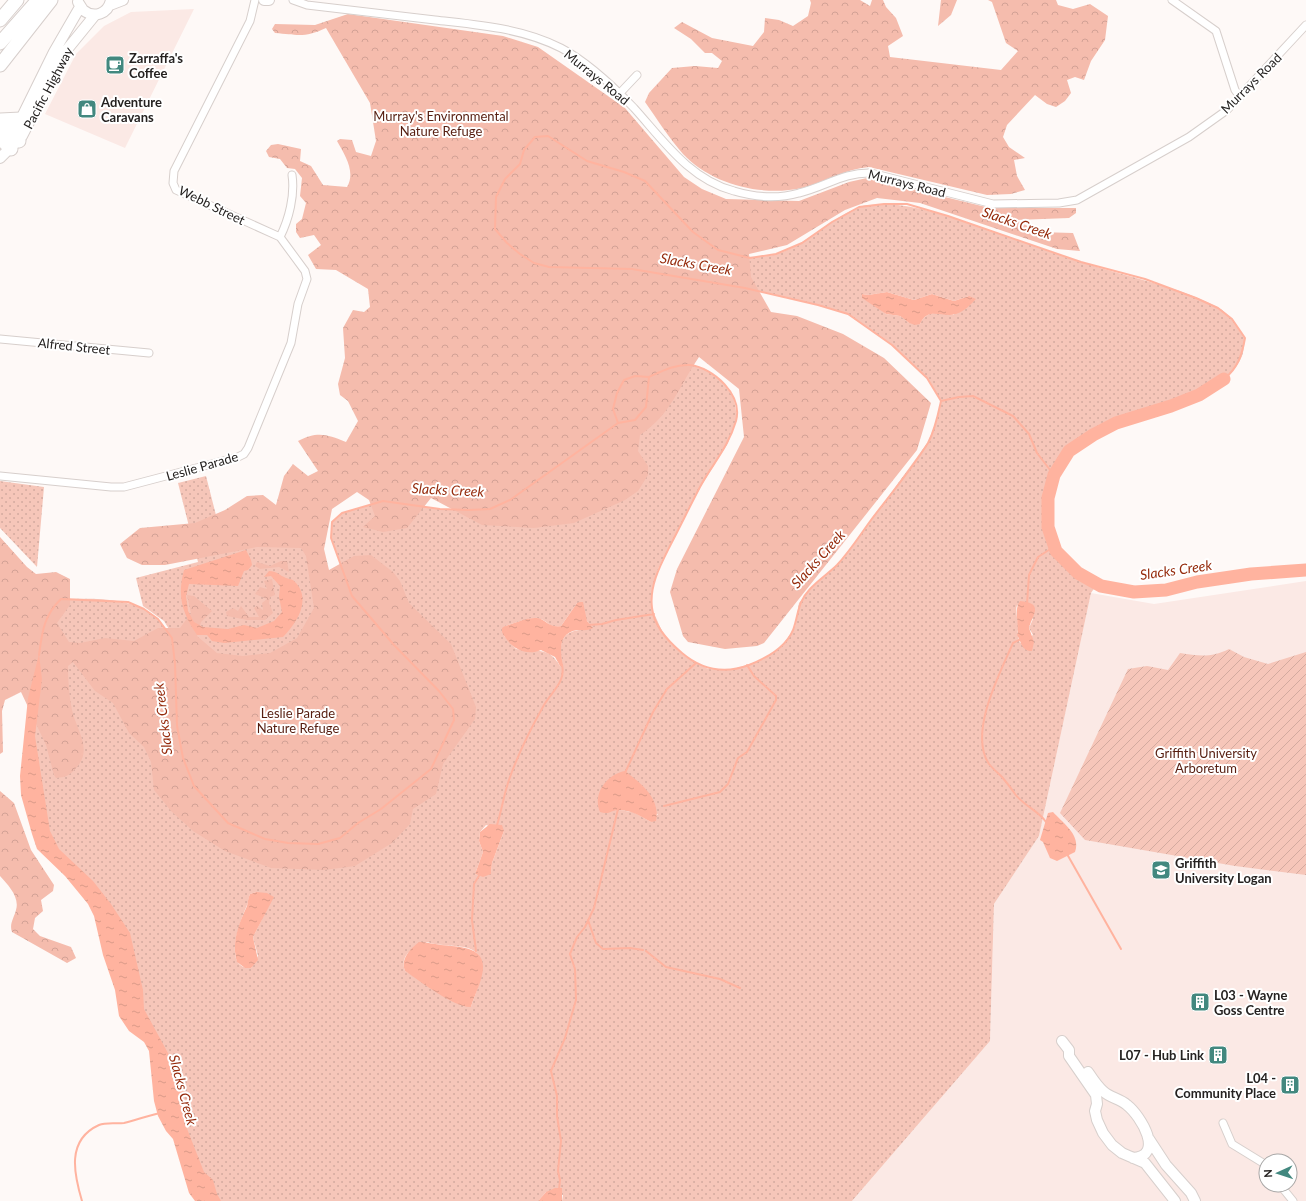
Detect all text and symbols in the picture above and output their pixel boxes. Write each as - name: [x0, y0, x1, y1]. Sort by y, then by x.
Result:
- street label: Pacific Highway: [20, 44, 76, 132]
- street label: Murrays Road: [561, 46, 633, 108]
- street label: Murrays Road: [1217, 49, 1285, 117]
- place label: Zarraffa's Coffee: [129, 50, 183, 81]
- cafe icon: Zarraffa's Coffee: [104, 54, 126, 76]
- place label: Adventure Caravans: [100, 94, 162, 125]
- shop icon: Adventure Caravans: [76, 98, 98, 120]
- park label: Murray's Environmental Nature Refuge: [373, 108, 509, 139]
- street label: Murrays Road: [867, 166, 947, 200]
- street label: Webb Street: [176, 182, 248, 228]
- water label: Slacks Creek: [980, 203, 1054, 242]
- water label: Slacks Creek: [659, 249, 734, 278]
- street label: Alfred Street: [37, 334, 111, 358]
- street label: Leslie Parade: [164, 448, 240, 484]
- water label: Slacks Creek: [411, 479, 485, 500]
- water label: Slacks Creek: [787, 526, 848, 591]
- water label: Slacks Creek: [1139, 556, 1213, 583]
- water label: Slacks Creek: [150, 682, 175, 756]
- park label: Leslie Parade Nature Refuge: [257, 705, 339, 736]
- park label: Griffith University Arboretum: [1155, 745, 1257, 776]
- place label: Griffith University Logan: [1175, 855, 1272, 886]
- school or university icon: Griffith University Logan: [1150, 859, 1172, 881]
- place label: L03 - Wayne Goss Centre: [1214, 987, 1287, 1018]
- building icon: L03 - Wayne Goss Centre: [1189, 991, 1211, 1013]
- building icon: L07 - Hub Link: [1207, 1044, 1229, 1066]
- place label: L07 - Hub Link: [1119, 1047, 1204, 1063]
- water label: Slacks Creek: [166, 1053, 201, 1127]
- place label: L04 - Community Place: [1175, 1070, 1276, 1101]
- building icon: L04 - Community Place: [1279, 1074, 1301, 1096]
- north arrow: [1258, 1153, 1298, 1193]
- text: N: [1261, 1169, 1274, 1178]

